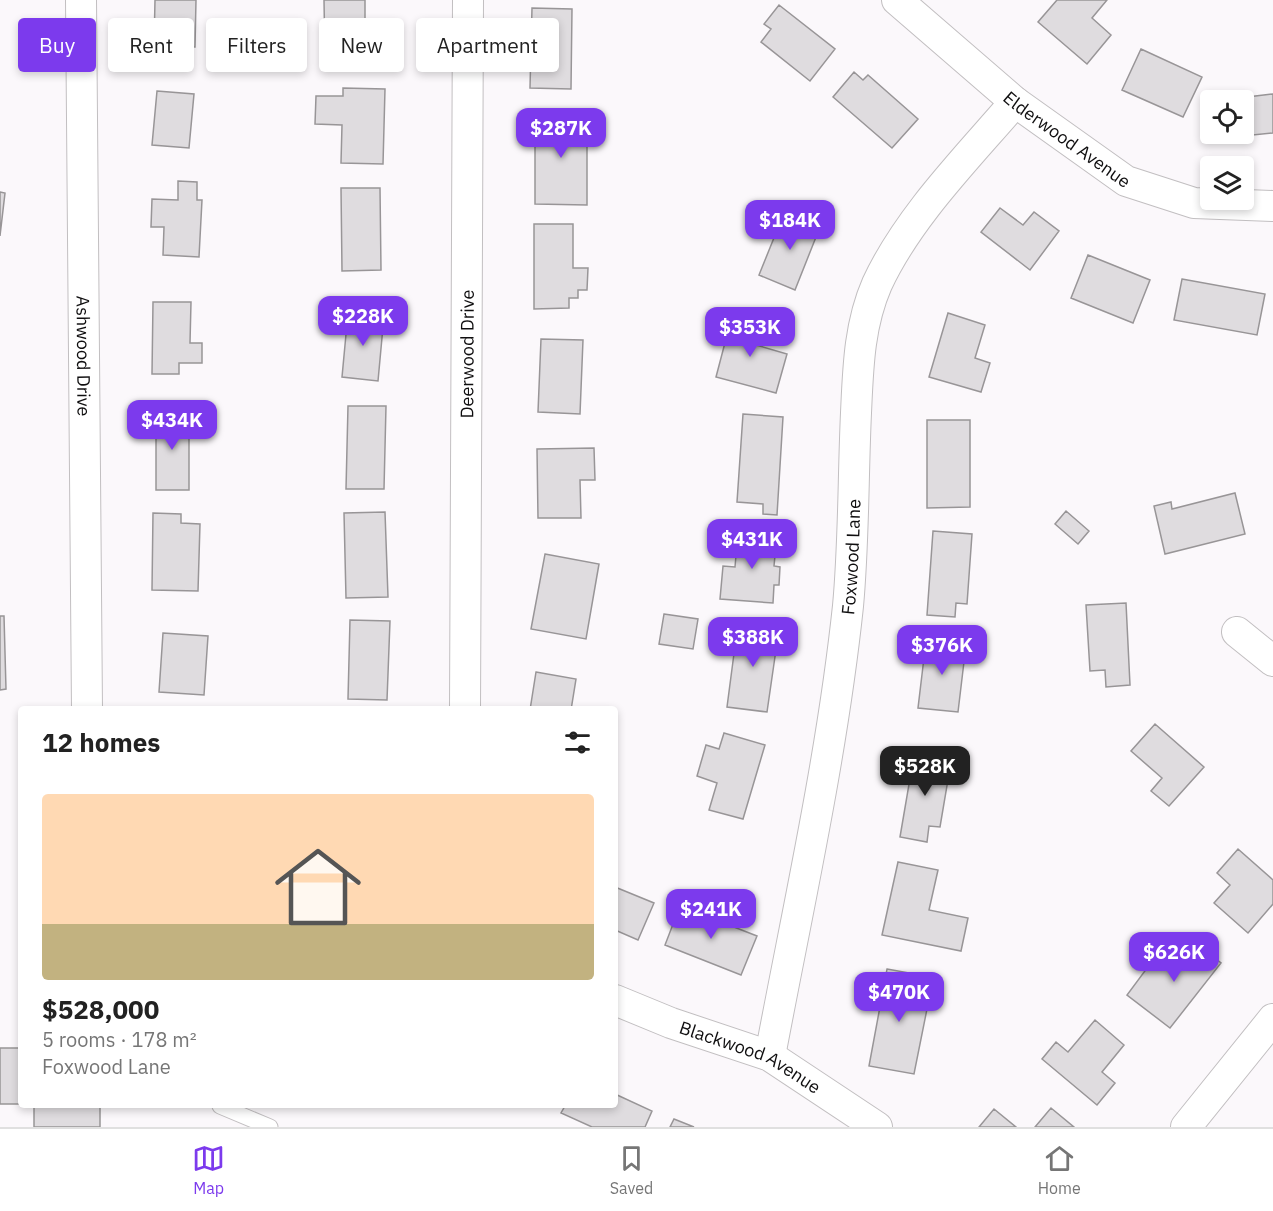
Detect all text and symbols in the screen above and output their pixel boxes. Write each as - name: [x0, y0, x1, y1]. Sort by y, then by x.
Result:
- chip: Buy: [18, 18, 96, 72]
- chip: Rent: [108, 18, 194, 72]
- chip: Filters: [206, 18, 307, 72]
- chip: New: [319, 18, 404, 72]
- chip: Apartment: [416, 18, 559, 72]
- street label: Elderwood Avenue: [999, 86, 1136, 192]
- map controls: [1200, 90, 1254, 210]
- button: locate: [1200, 90, 1254, 144]
- pin: $287K: [519, 108, 603, 159]
- text: $287K: [530, 114, 592, 141]
- button: layers: [1200, 156, 1254, 210]
- pin: $184K: [748, 200, 832, 251]
- text: $184K: [759, 206, 821, 233]
- street label: Deerwood Drive: [455, 289, 478, 419]
- street label: Ashwood Drive: [72, 295, 96, 417]
- pin: $228K: [321, 296, 405, 347]
- text: $228K: [332, 302, 394, 329]
- pin: $353K: [708, 307, 792, 358]
- text: $353K: [719, 313, 781, 340]
- pin: $434K: [130, 400, 214, 451]
- text: $434K: [141, 406, 203, 433]
- street label: Foxwood Lane: [836, 499, 865, 616]
- pin: $431K: [710, 519, 794, 570]
- text: $431K: [721, 525, 783, 552]
- pin: $388K: [711, 617, 795, 668]
- text: $388K: [722, 623, 784, 650]
- pin: $376K: [900, 625, 984, 676]
- text: $376K: [911, 631, 973, 658]
- text: 12 homes: [42, 725, 160, 759]
- icon: filters: [561, 726, 594, 759]
- pin: $528K: [883, 746, 967, 797]
- text: $528K: [894, 752, 956, 779]
- icon: home: [264, 833, 372, 941]
- pin: $241K: [669, 889, 753, 940]
- text: $241K: [680, 895, 742, 922]
- pin: $626K: [1132, 932, 1216, 983]
- text: $626K: [1143, 938, 1205, 965]
- pin: $470K: [857, 972, 941, 1023]
- text: $470K: [868, 978, 930, 1005]
- text: $528,000: [42, 992, 159, 1026]
- street label: Blackwood Avenue: [677, 1015, 826, 1098]
- text: 5 rooms · 178 m²: [42, 1026, 197, 1053]
- text: Foxwood Lane: [42, 1053, 171, 1080]
- tab: Map: [192, 1142, 225, 1198]
- tab: Saved: [610, 1142, 653, 1198]
- tab: Home: [1038, 1142, 1081, 1198]

